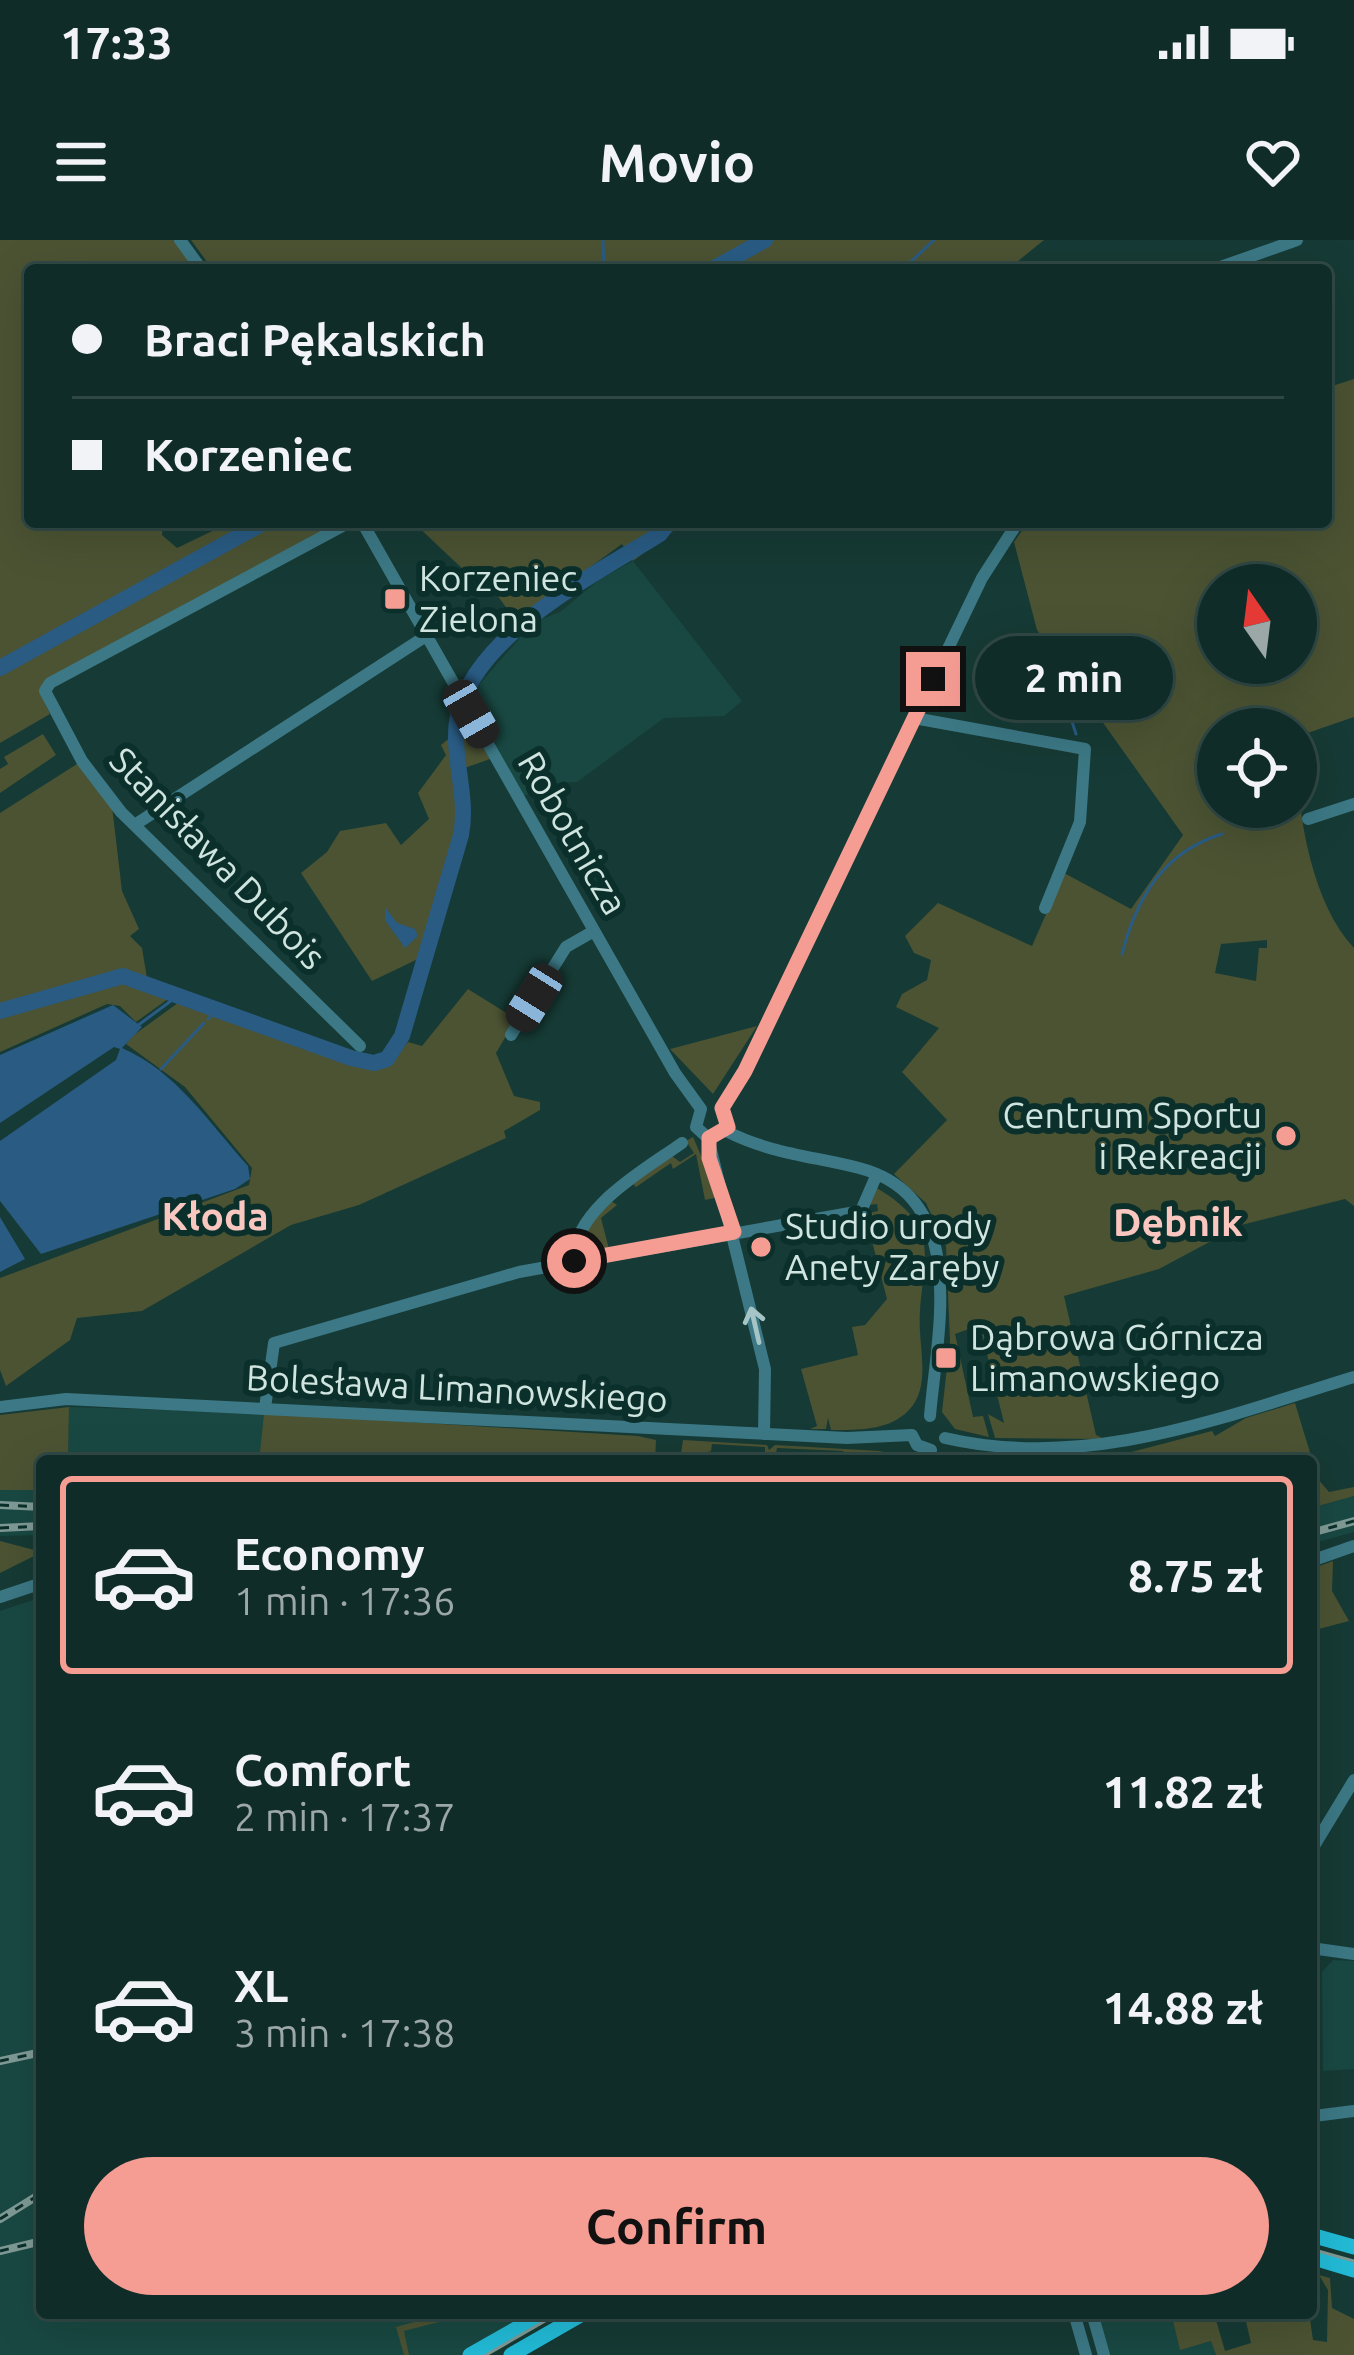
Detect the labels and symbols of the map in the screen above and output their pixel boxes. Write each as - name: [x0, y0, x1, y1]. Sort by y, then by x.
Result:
- place label: Korzeniec Zielona: [419, 557, 577, 639]
- north arrow: [1197, 564, 1317, 684]
- marker: Korzeniec Zielona: [382, 586, 408, 612]
- callout: 2 min: [975, 637, 1173, 721]
- route end: [906, 652, 960, 706]
- car: [437, 674, 505, 754]
- street label: Stanisława Dubois: [102, 739, 334, 977]
- street label: Robotnicza: [510, 744, 636, 921]
- car: [500, 958, 568, 1038]
- place label: Centrum Sportu i Rekreacji: [1003, 1094, 1262, 1176]
- marker: Centrum Sportu i Rekreacji: [1273, 1123, 1299, 1149]
- district label: Kłoda: [161, 1194, 269, 1237]
- district label: Dębnik: [1113, 1200, 1243, 1244]
- place label: Studio urody Anety Zaręby: [785, 1205, 999, 1287]
- route start: [547, 1234, 601, 1288]
- marker: Studio urody Anety Zaręby: [748, 1234, 774, 1260]
- one-way arrow: [743, 1307, 765, 1345]
- place label: Dąbrowa Górnicza Limanowskiego: [970, 1316, 1264, 1398]
- marker: Dąbrowa Górnicza Limanowskiego: [933, 1345, 959, 1371]
- street label: Bolesława Limanowskiego: [245, 1356, 669, 1419]

